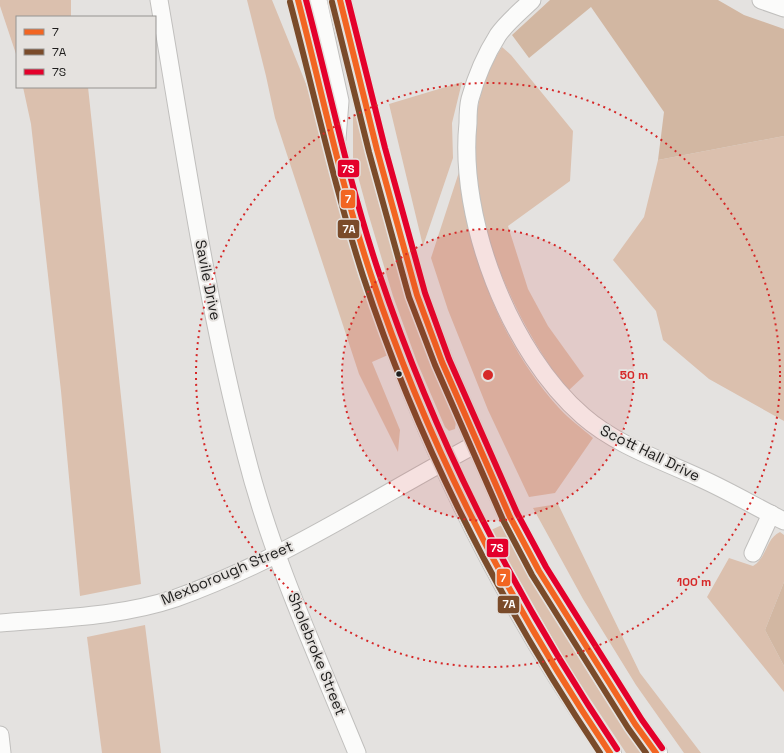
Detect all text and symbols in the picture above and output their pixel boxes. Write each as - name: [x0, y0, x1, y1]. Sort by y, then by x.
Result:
- legend: [16, 16, 156, 88]
- text: 7: [52, 24, 59, 40]
- text: 7A: [52, 44, 67, 60]
- text: 7S: [52, 64, 66, 80]
- line badge: 7S: [337, 159, 360, 178]
- text: 7S: [342, 162, 355, 176]
- line badge: 7: [340, 189, 356, 209]
- text: 7: [345, 192, 351, 206]
- line badge: 7A: [337, 219, 360, 239]
- text: 7A: [342, 222, 356, 236]
- street label: Savile Drive: [191, 238, 226, 322]
- text: 50 m: [620, 367, 648, 383]
- centre of rings: [481, 368, 495, 382]
- unlabelled marker: [394, 369, 404, 379]
- street label: Scott Hall Drive: [597, 420, 703, 485]
- street label: Mexborough Street: [158, 536, 296, 609]
- line badge: 7S: [486, 538, 509, 558]
- text: 7S: [491, 541, 504, 555]
- line badge: 7: [496, 568, 511, 587]
- text: 7: [500, 571, 506, 585]
- text: 100 m: [677, 574, 711, 590]
- street label: Sholebroke Street: [284, 590, 351, 718]
- line badge: 7A: [497, 595, 520, 614]
- text: 7A: [502, 597, 516, 611]

